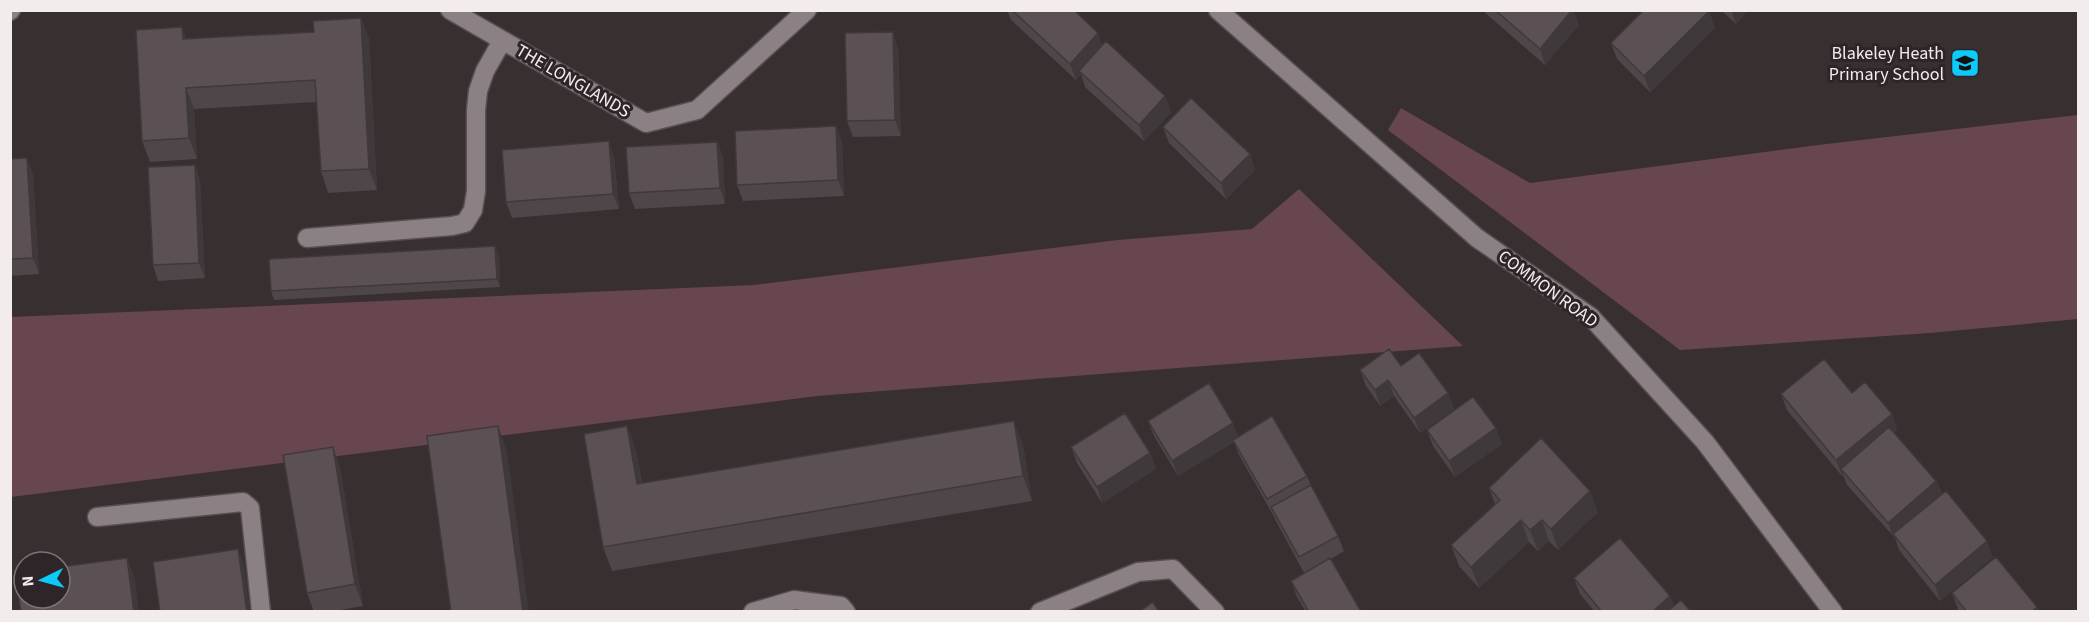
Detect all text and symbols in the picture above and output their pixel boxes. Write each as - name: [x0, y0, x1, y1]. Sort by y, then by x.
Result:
- street label: THE LONGLANDS: [511, 38, 635, 124]
- place label: Blakeley Heath Primary School: [1829, 41, 1944, 87]
- school or university icon: Blakeley Heath Primary School: [1949, 47, 1981, 79]
- street label: COMMON ROAD: [1493, 244, 1603, 334]
- north arrow: [12, 550, 72, 610]
- text: N: [17, 575, 39, 587]

